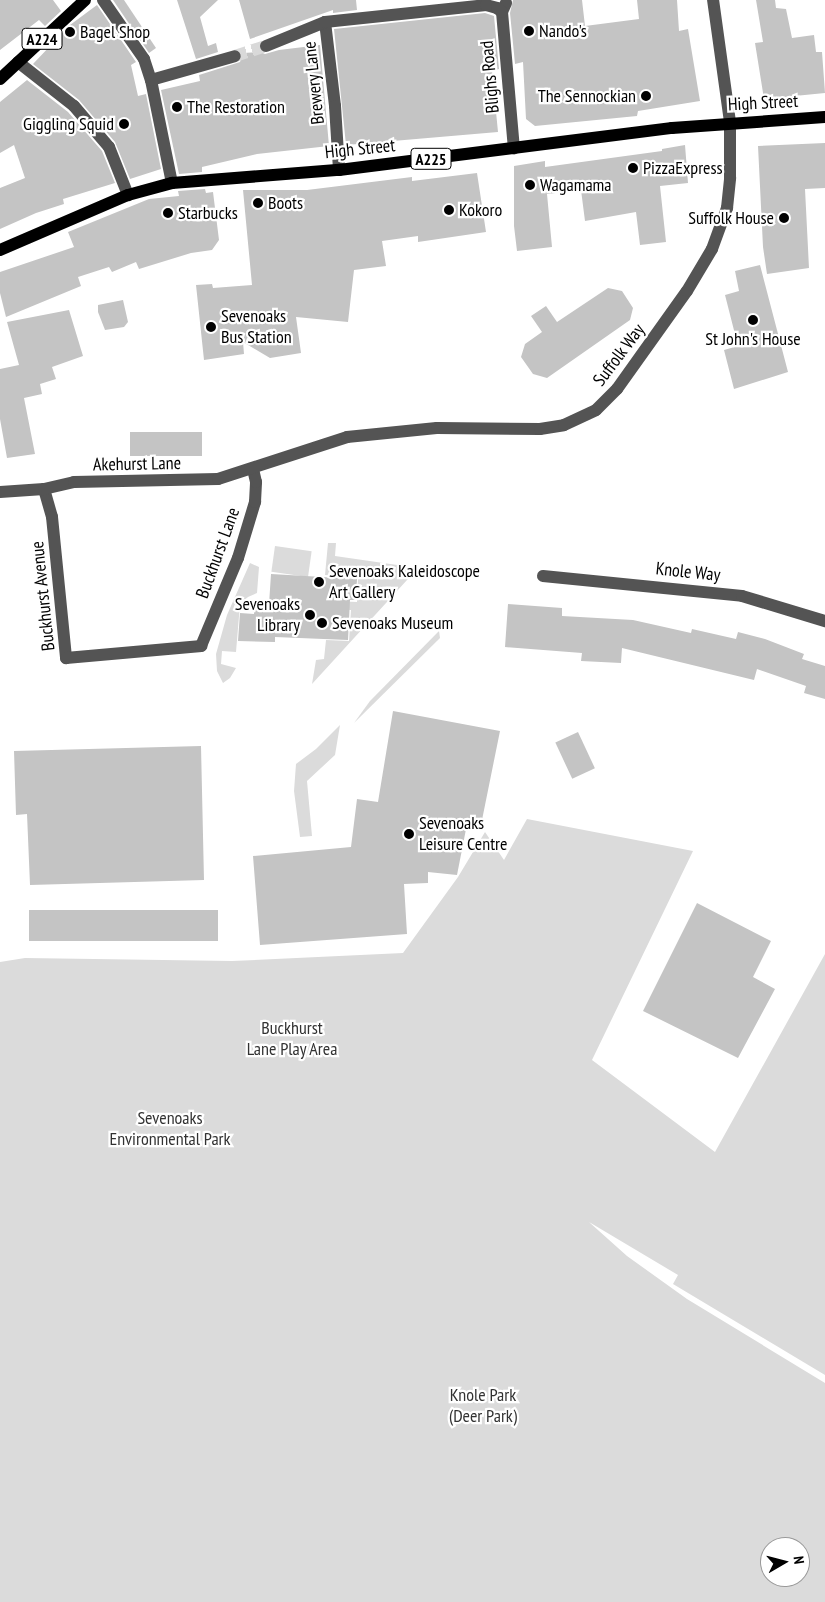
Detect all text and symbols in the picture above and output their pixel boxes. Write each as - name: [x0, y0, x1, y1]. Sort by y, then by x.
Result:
- place label: Nando's: [539, 20, 587, 42]
- place label: Bagel Shop: [80, 21, 150, 43]
- marker: Nando's: [523, 25, 535, 37]
- road number: A224: [21, 26, 63, 52]
- marker: Bagel Shop: [64, 26, 76, 38]
- street label: Brewery Lane: [299, 40, 329, 126]
- street label: Blighs Road: [476, 40, 504, 114]
- place label: The Sennockian: [538, 85, 636, 107]
- marker: The Sennockian: [640, 90, 652, 102]
- street label: High Street: [727, 90, 799, 116]
- place label: The Restoration: [187, 96, 285, 118]
- marker: The Restoration: [171, 101, 183, 113]
- place label: Giggling Squid: [23, 113, 114, 135]
- marker: Giggling Squid: [118, 118, 130, 130]
- street label: High Street: [324, 135, 396, 163]
- road number: A225: [410, 146, 452, 172]
- place label: PizzaExpress: [643, 157, 723, 179]
- marker: PizzaExpress: [627, 162, 639, 174]
- place label: Wagamama: [540, 174, 611, 196]
- marker: Wagamama: [524, 179, 536, 191]
- place label: Boots: [268, 192, 303, 214]
- marker: Boots: [252, 197, 264, 209]
- place label: Kokoro: [459, 199, 502, 221]
- place label: Starbucks: [178, 202, 238, 224]
- marker: Kokoro: [443, 204, 455, 216]
- marker: Starbucks: [162, 207, 174, 219]
- place label: Suffolk House: [688, 207, 774, 229]
- marker: Suffolk House: [778, 212, 790, 224]
- place label: Sevenoaks Bus Station: [221, 306, 292, 348]
- marker: St John's House: [747, 314, 759, 326]
- street label: Suffolk Way: [588, 319, 650, 391]
- marker: Sevenoaks Bus Station: [205, 321, 217, 333]
- place label: St John's House: [705, 328, 801, 350]
- street label: Akehurst Lane: [93, 452, 181, 476]
- street label: Buckhurst Lane: [192, 505, 244, 601]
- street label: Buckhurst Avenue: [26, 540, 60, 652]
- street label: Knole Way: [655, 558, 721, 586]
- place label: Sevenoaks Kaleidoscope Art Gallery: [329, 561, 480, 604]
- marker: Sevenoaks Kaleidoscope Art Gallery: [313, 576, 325, 588]
- place label: Sevenoaks Library: [235, 594, 300, 636]
- marker: Sevenoaks Library: [304, 609, 316, 621]
- place label: Sevenoaks Museum: [332, 612, 453, 634]
- marker: Sevenoaks Museum: [316, 617, 328, 629]
- place label: Sevenoaks Leisure Centre: [419, 813, 507, 856]
- marker: Sevenoaks Leisure Centre: [403, 828, 415, 840]
- park label: Buckhurst Lane Play Area: [246, 1018, 338, 1060]
- park label: Sevenoaks Environmental Park: [109, 1108, 231, 1150]
- park label: Knole Park (Deer Park): [449, 1385, 517, 1428]
- north arrow: [760, 1537, 810, 1587]
- text: N: [789, 1555, 808, 1565]

